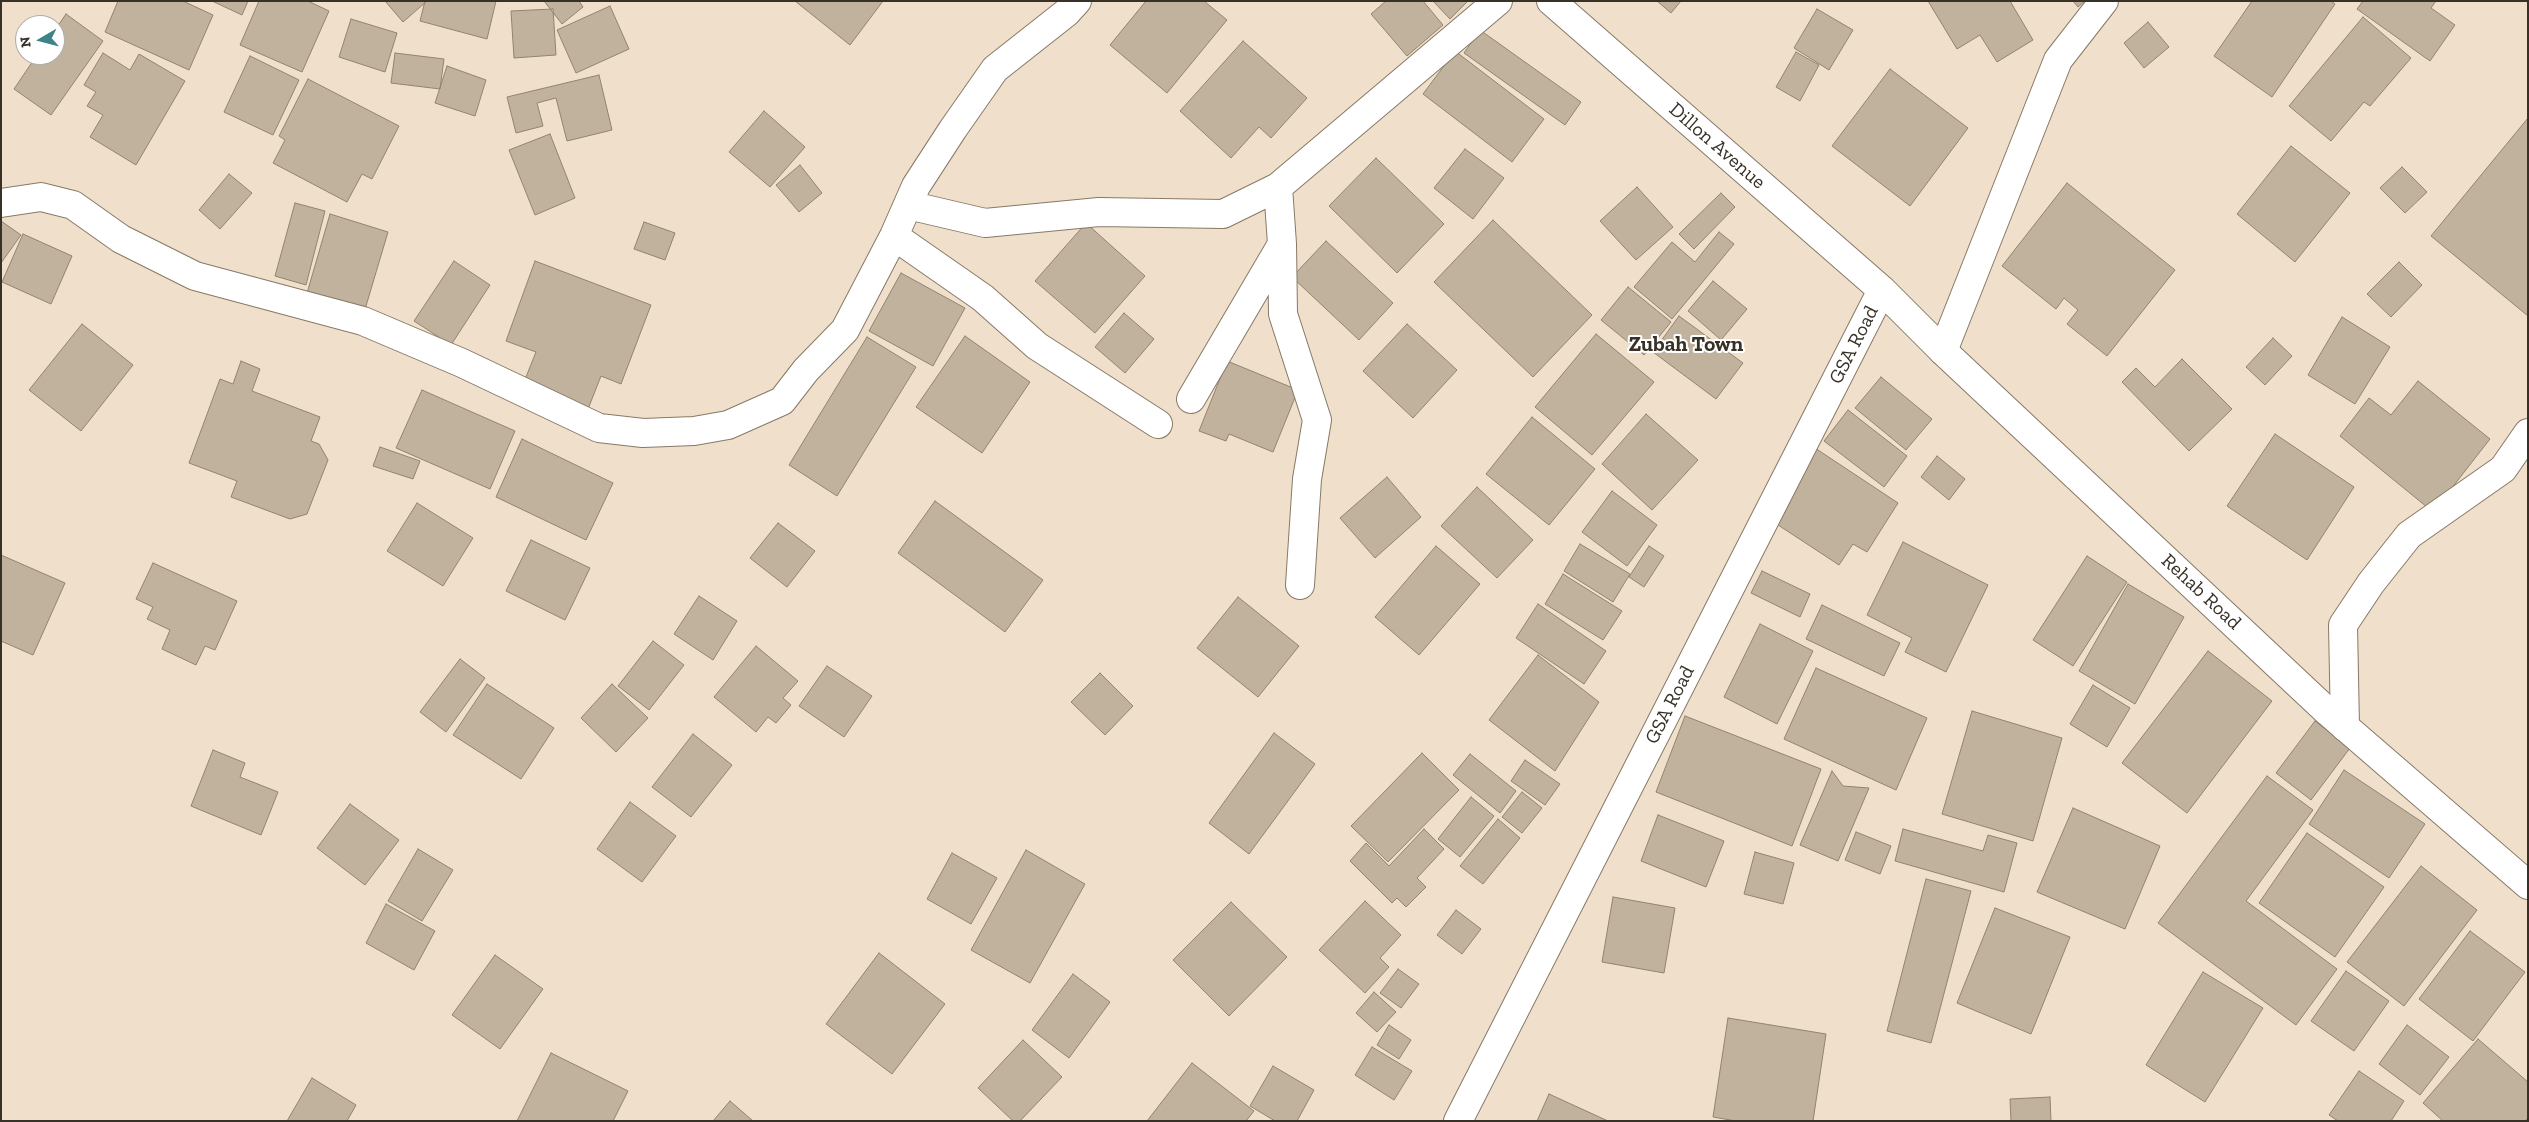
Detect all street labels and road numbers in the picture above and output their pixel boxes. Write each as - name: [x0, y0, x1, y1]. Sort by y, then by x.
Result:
- street label: Dillon Avenue: [1664, 98, 1770, 194]
- street label: GSA Road: [1824, 302, 1884, 388]
- street label: Rehab Road: [2156, 549, 2246, 635]
- street label: GSA Road: [1640, 662, 1700, 748]

